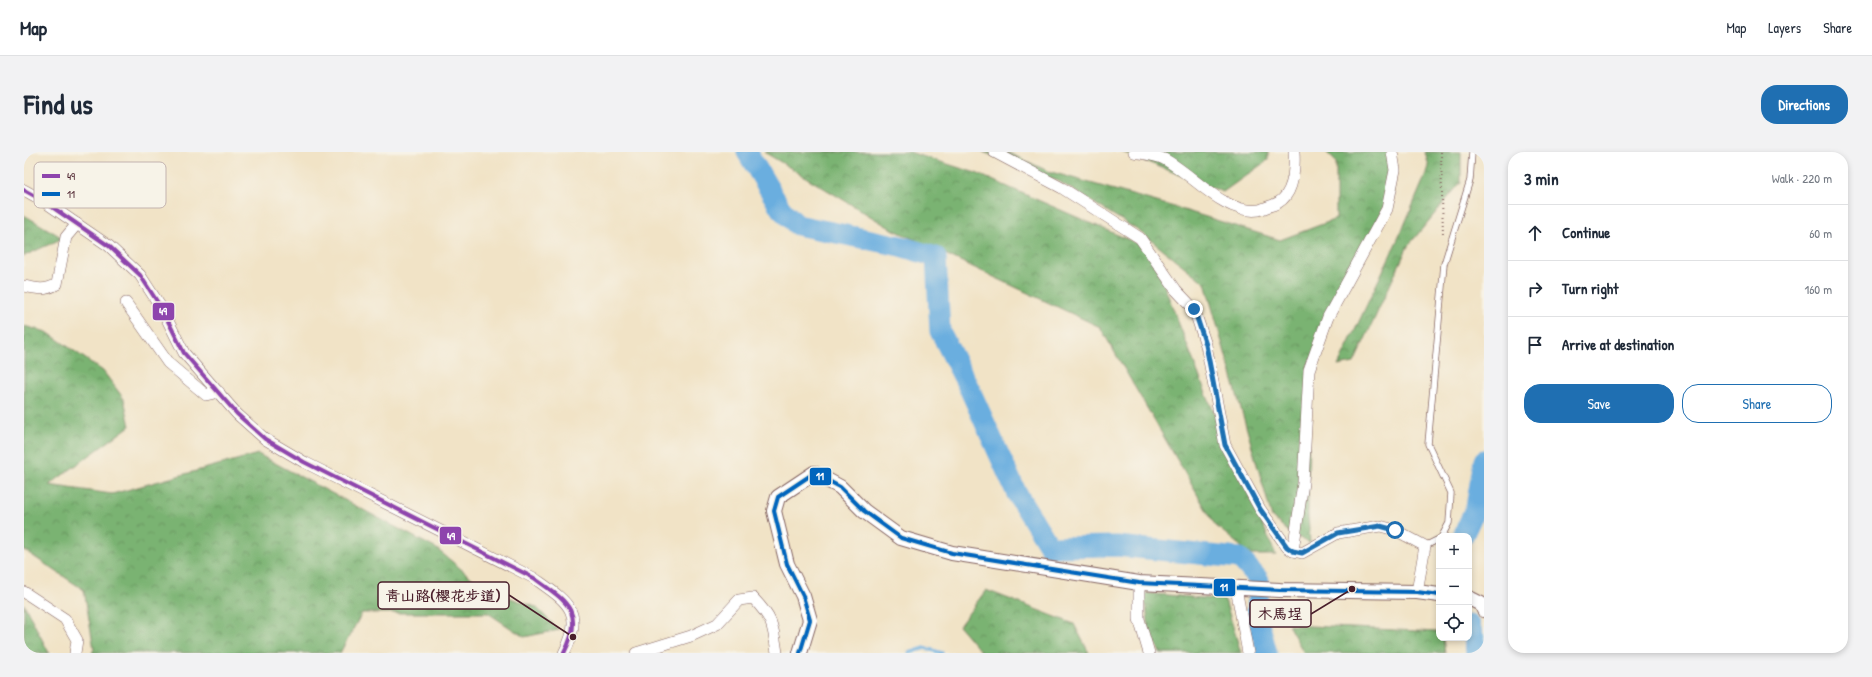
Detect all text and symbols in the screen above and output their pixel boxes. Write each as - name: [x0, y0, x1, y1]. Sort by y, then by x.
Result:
- text: Map: [20, 15, 47, 41]
- text: Map: [1726, 18, 1746, 37]
- text: Layers: [1768, 18, 1801, 37]
- text: Share: [1823, 18, 1852, 37]
- text: Find us: [24, 85, 93, 123]
- button: Directions: [1761, 85, 1848, 124]
- legend: [34, 162, 166, 208]
- text: 3 min: [1524, 167, 1559, 190]
- text: 49: [67, 169, 75, 183]
- text: Walk · 220 m: [1772, 169, 1832, 187]
- text: 11: [67, 187, 75, 201]
- icon: ahead: [1524, 222, 1546, 244]
- text: Continue: [1562, 222, 1610, 243]
- text: 60 m: [1809, 224, 1832, 242]
- icon: right: [1524, 278, 1546, 300]
- text: Turn right: [1562, 278, 1618, 299]
- text: 160 m: [1804, 280, 1832, 298]
- route end: [1185, 300, 1203, 318]
- line badge: 49: [152, 302, 175, 321]
- text: 49: [159, 304, 167, 318]
- icon: arrive: [1524, 334, 1546, 356]
- text: Arrive at destination: [1562, 334, 1674, 355]
- button: Save: [1524, 384, 1674, 423]
- button: Share: [1682, 384, 1832, 423]
- line badge: 11: [809, 467, 832, 486]
- text: 11: [816, 469, 824, 483]
- route start: [1386, 521, 1404, 539]
- line badge: 49: [439, 526, 462, 545]
- text: 49: [447, 529, 455, 543]
- map controls: [1436, 533, 1472, 641]
- button: +: [1436, 533, 1472, 569]
- button: −: [1436, 569, 1472, 605]
- line badge: 11: [1213, 578, 1236, 597]
- text: 11: [1220, 580, 1228, 594]
- callout: 青山路(櫻花步道): [378, 582, 509, 609]
- text: 青山路(櫻花步道): [385, 585, 501, 606]
- callout: 木馬埕: [1250, 600, 1311, 627]
- text: 木馬埕: [1257, 603, 1303, 624]
- button: locate: [1436, 605, 1472, 641]

